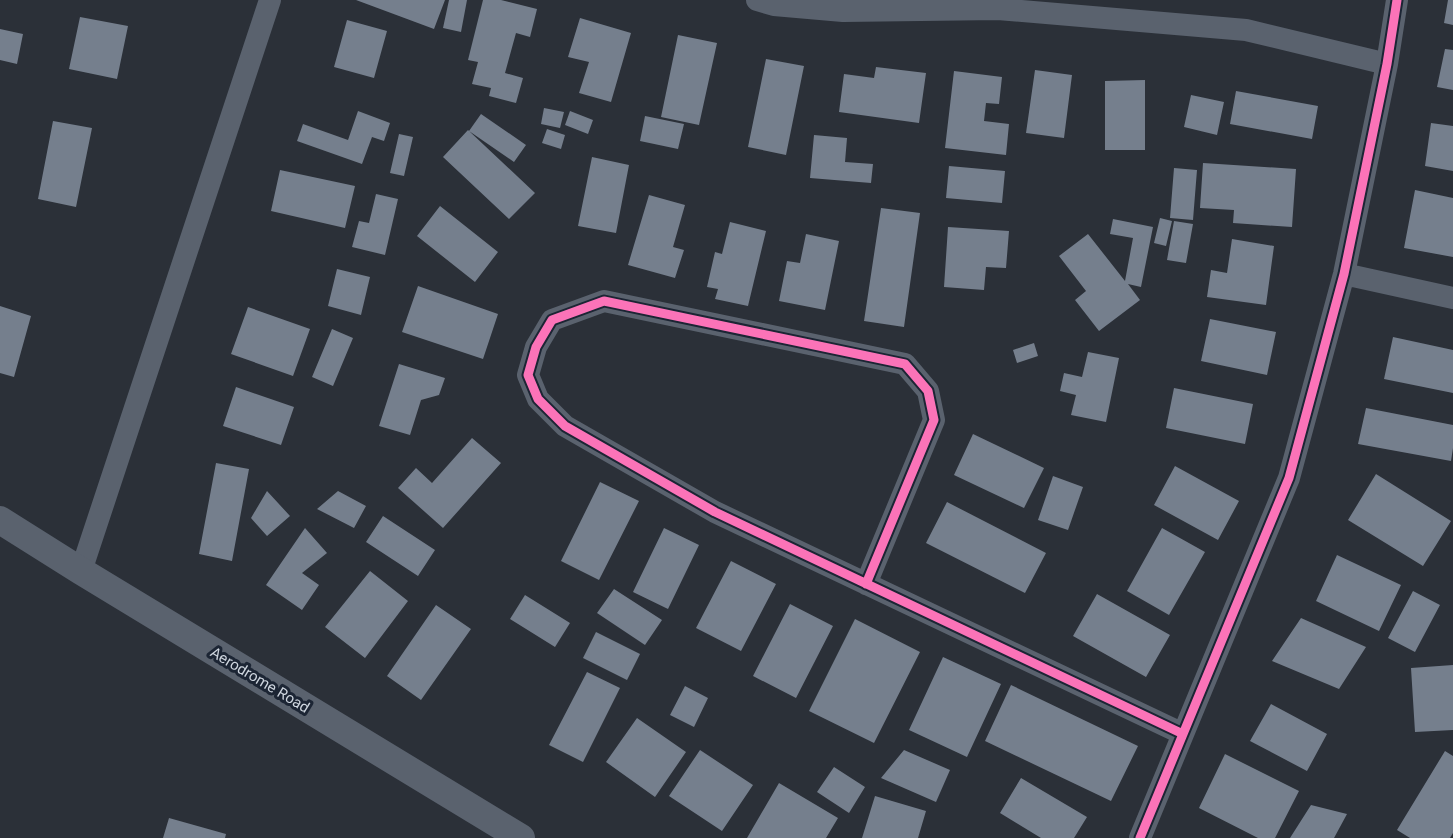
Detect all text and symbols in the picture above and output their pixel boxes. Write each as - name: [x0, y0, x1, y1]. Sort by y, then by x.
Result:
- street label: Aerodrome Road: [207, 643, 313, 717]

